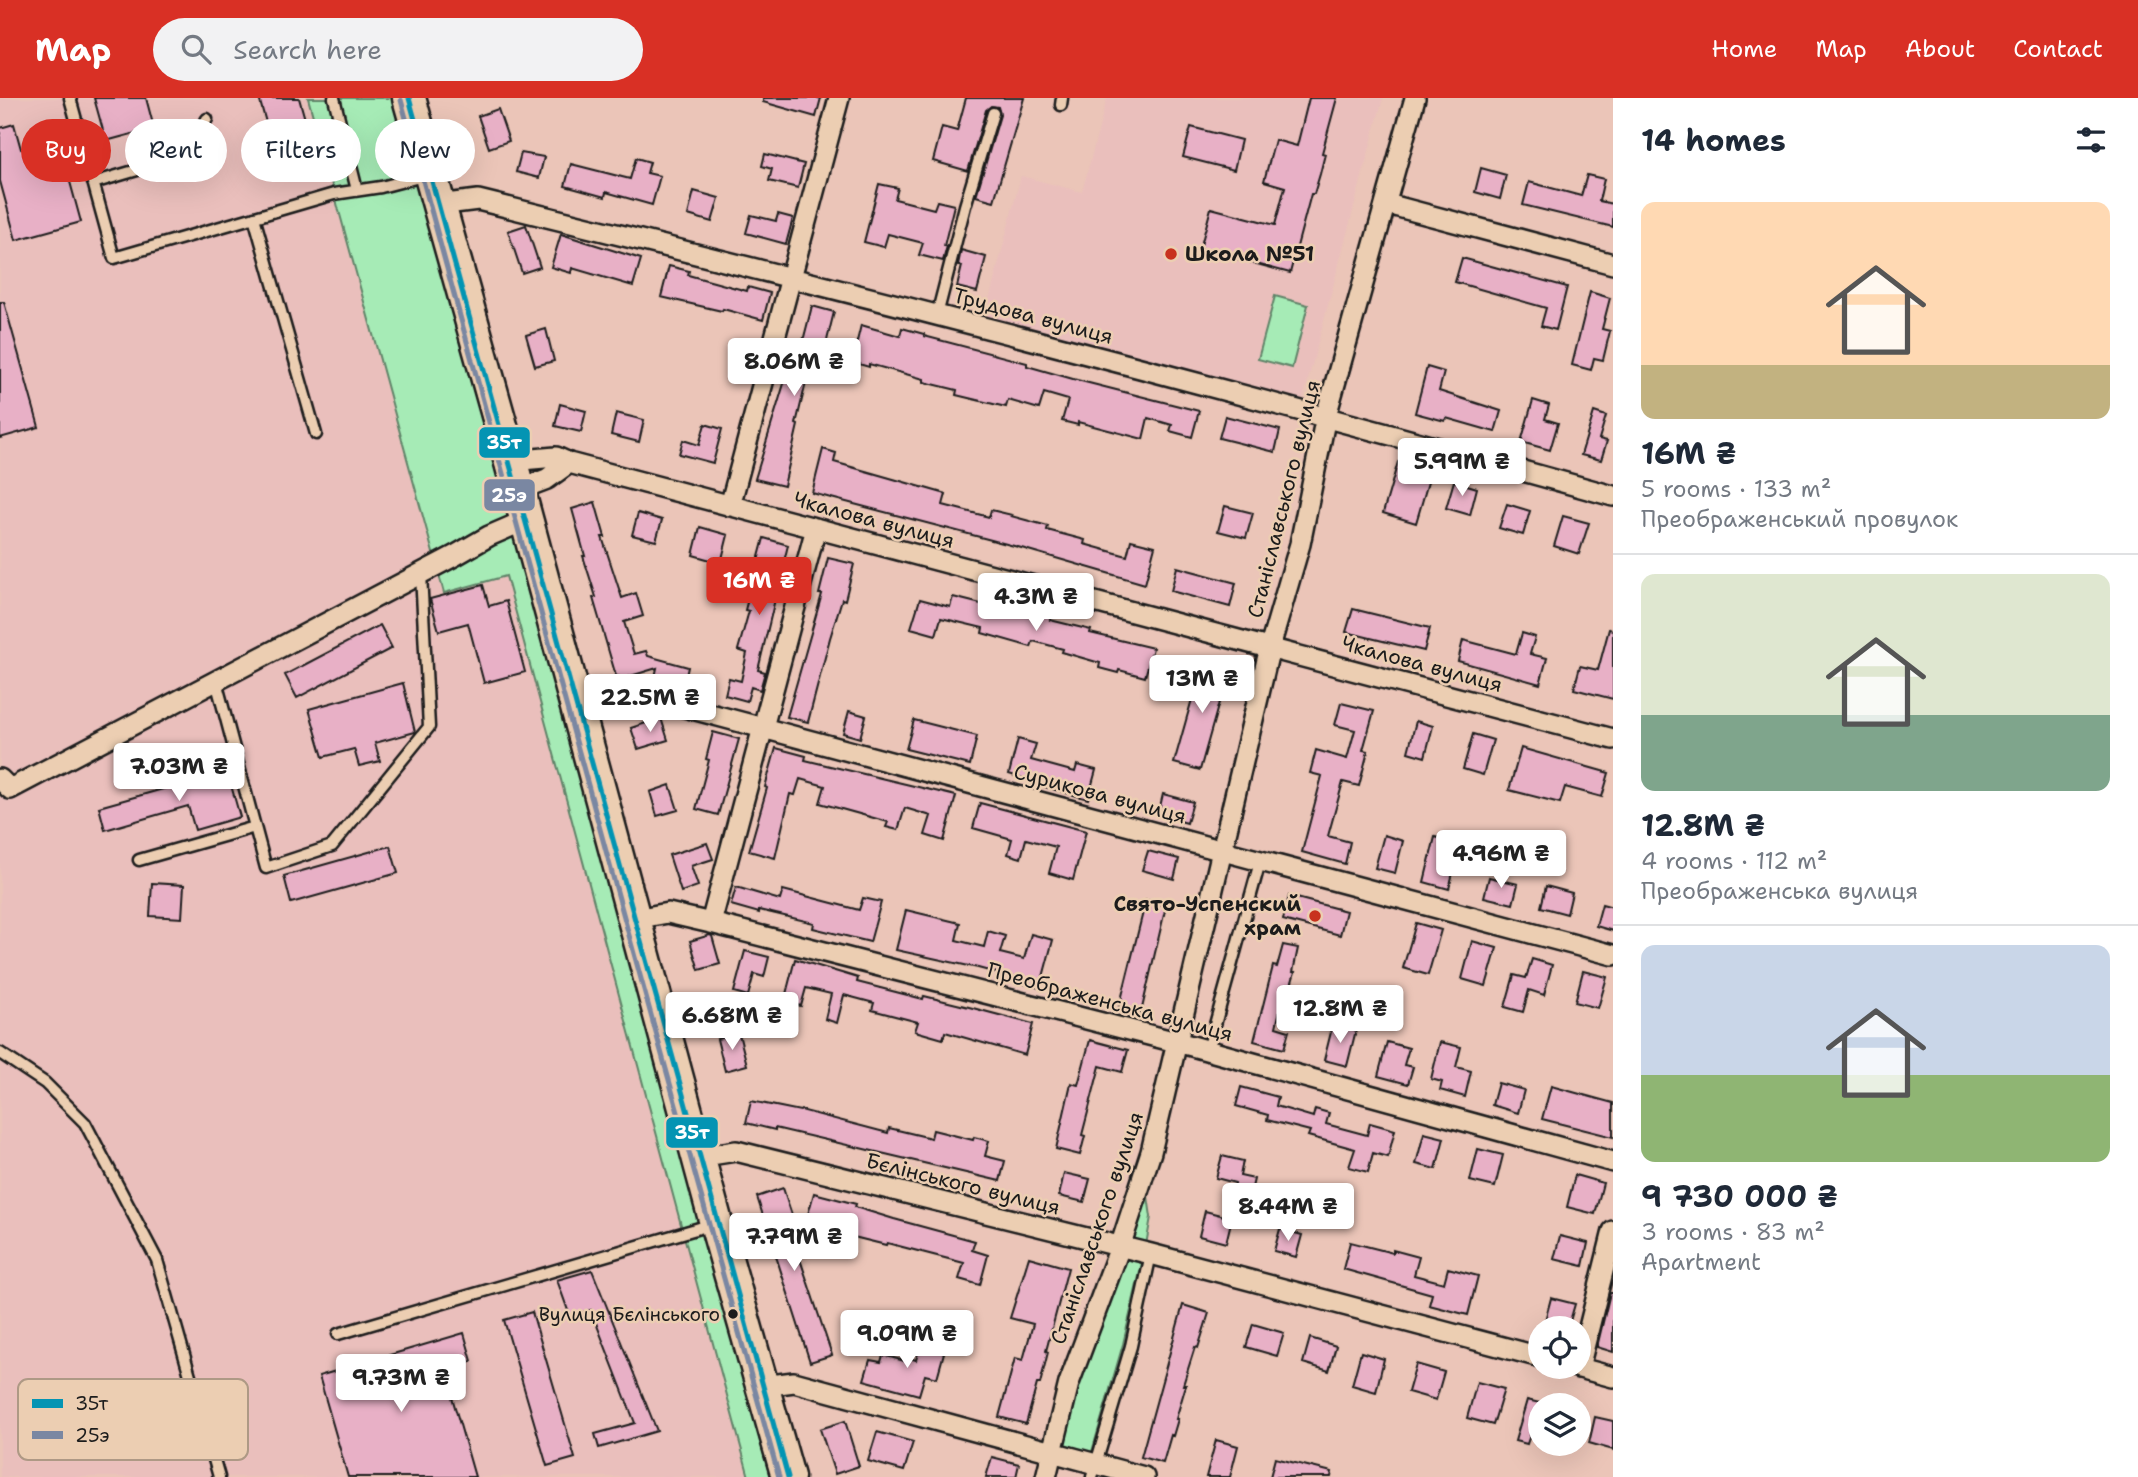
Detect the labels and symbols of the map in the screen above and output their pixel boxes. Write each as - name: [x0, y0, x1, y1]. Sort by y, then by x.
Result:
- place label: Школа №51: [1185, 240, 1314, 268]
- marker: Школа №51: [1163, 246, 1179, 262]
- street label: Трудова вулиця: [950, 281, 1116, 351]
- pin: 8.06M ₴: [729, 338, 859, 398]
- street label: Станіславського вулиця: [1241, 377, 1327, 621]
- line badge: 35т: [478, 426, 531, 459]
- text: 35т: [486, 430, 522, 455]
- pin: 5.99M ₴: [1397, 438, 1527, 498]
- line badge: 25э: [483, 478, 536, 512]
- text: 25э: [491, 483, 527, 508]
- street label: Чкалова вулиця: [791, 485, 957, 555]
- pin: 16M ₴: [710, 558, 808, 617]
- pin: 4.3M ₴: [979, 574, 1093, 633]
- street label: Чкалова вулиця: [1339, 629, 1505, 699]
- pin: 13M ₴: [1153, 656, 1251, 715]
- pin: 22.5M ₴: [585, 674, 715, 734]
- pin: 7.03M ₴: [114, 744, 244, 803]
- street label: Сурикова вулиця: [1011, 758, 1189, 830]
- pin: 4.96M ₴: [1436, 830, 1566, 890]
- place label: Свято-Успенский храм: [1113, 890, 1302, 942]
- marker: Свято-Успенский храм: [1307, 908, 1323, 924]
- street label: Преображенська вулиця: [984, 956, 1236, 1048]
- pin: 12.8M ₴: [1275, 986, 1405, 1045]
- pin: 6.68M ₴: [667, 992, 797, 1052]
- street label: Станіславського вулиця: [1044, 1108, 1150, 1348]
- line badge: 35т: [665, 1116, 719, 1149]
- text: 35т: [674, 1120, 710, 1145]
- street label: Бєлінського вулиця: [863, 1146, 1063, 1222]
- pin: 8.44M ₴: [1223, 1184, 1353, 1243]
- pin: 7.79M ₴: [729, 1214, 859, 1273]
- place label: Вулиця Бєлінського: [539, 1302, 720, 1327]
- marker: Вулиця Бєлінського: [726, 1307, 740, 1321]
- pin: 9.09M ₴: [842, 1310, 972, 1370]
- pin: 9.73M ₴: [336, 1354, 466, 1414]
- legend: [18, 1379, 248, 1460]
- text: 35т: [75, 1391, 108, 1416]
- text: 25э: [75, 1423, 110, 1448]

